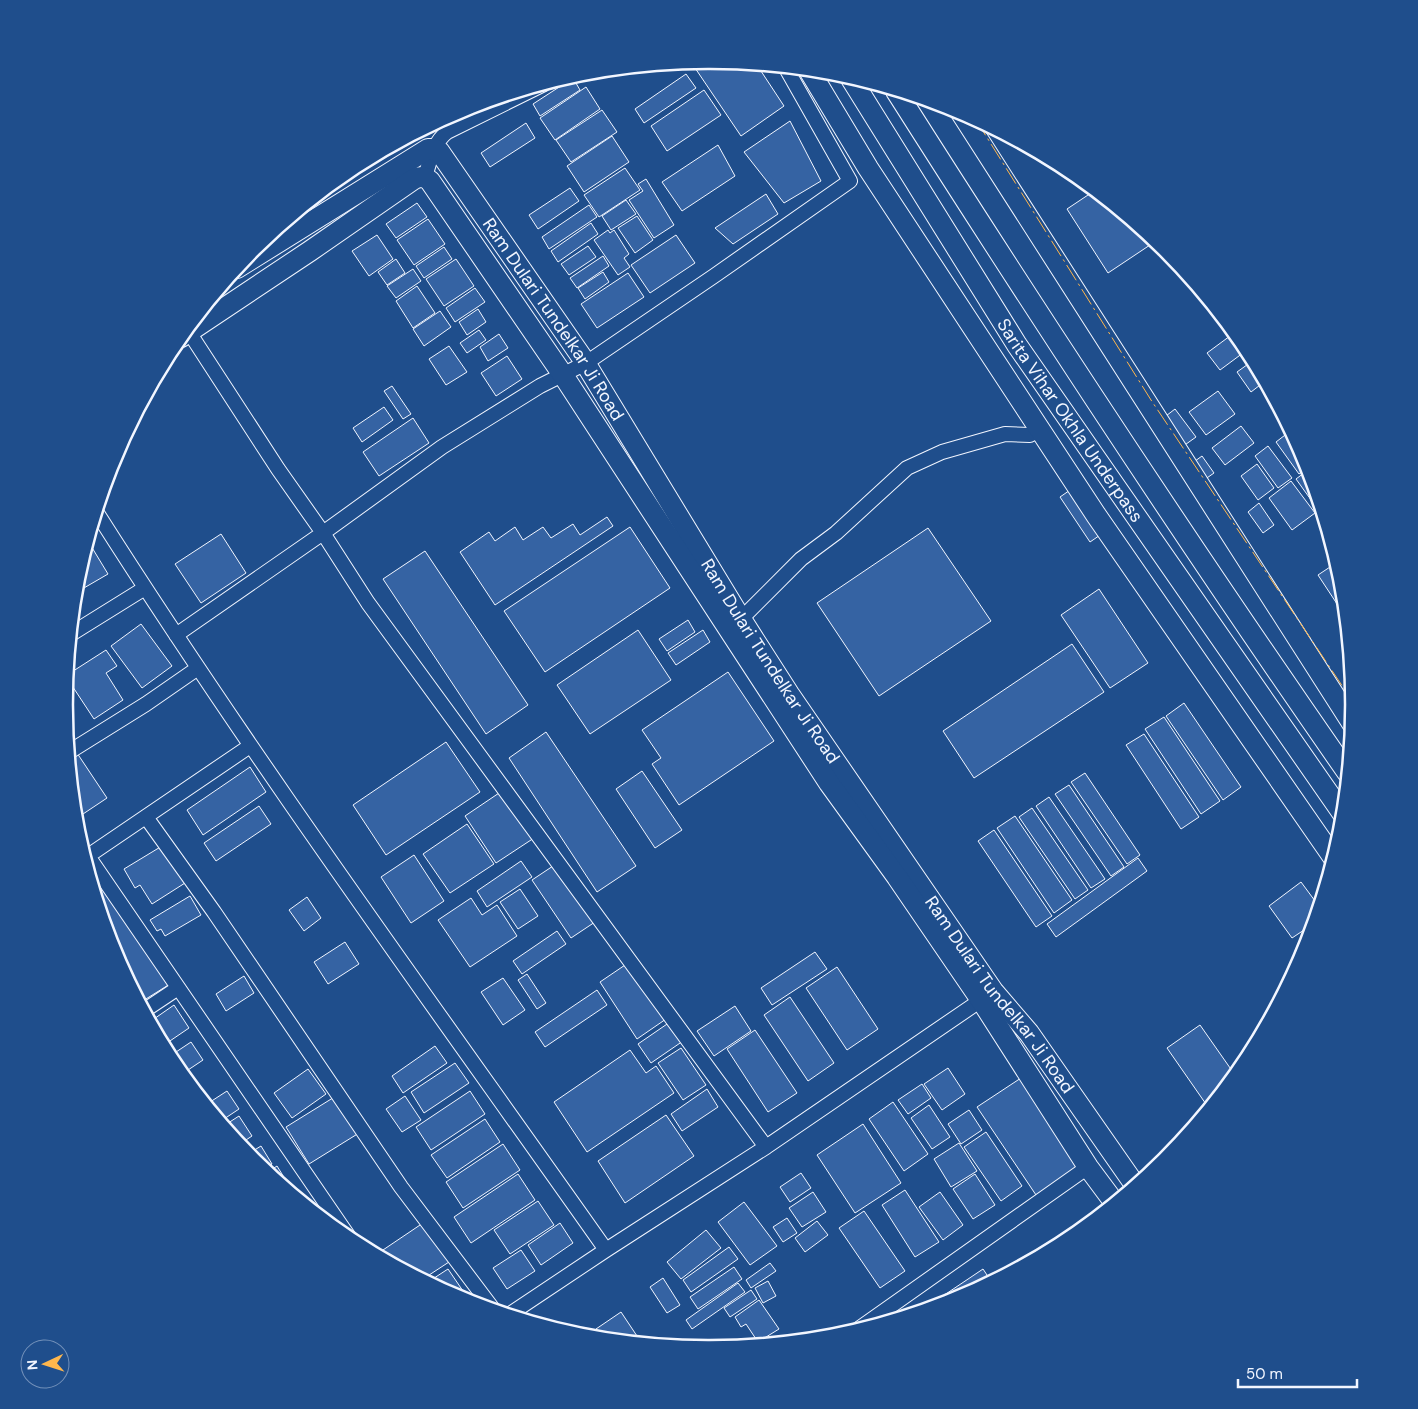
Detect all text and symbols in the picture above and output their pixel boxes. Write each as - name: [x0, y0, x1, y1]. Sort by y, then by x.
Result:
- street label: Ram Dulari Tundelkar Ji Road: [477, 213, 630, 425]
- street label: Sarita Vihar Okhla Underpass: [991, 314, 1149, 527]
- street label: Ram Dulari Tundelkar Ji Road: [695, 554, 845, 768]
- street label: Ram Dulari Tundelkar Ji Road: [919, 891, 1080, 1098]
- north arrow: [20, 1339, 70, 1389]
- scale bar: [1238, 1356, 1357, 1388]
- text: N: [23, 1359, 41, 1371]
- text: 50 m: [1246, 1364, 1283, 1384]

